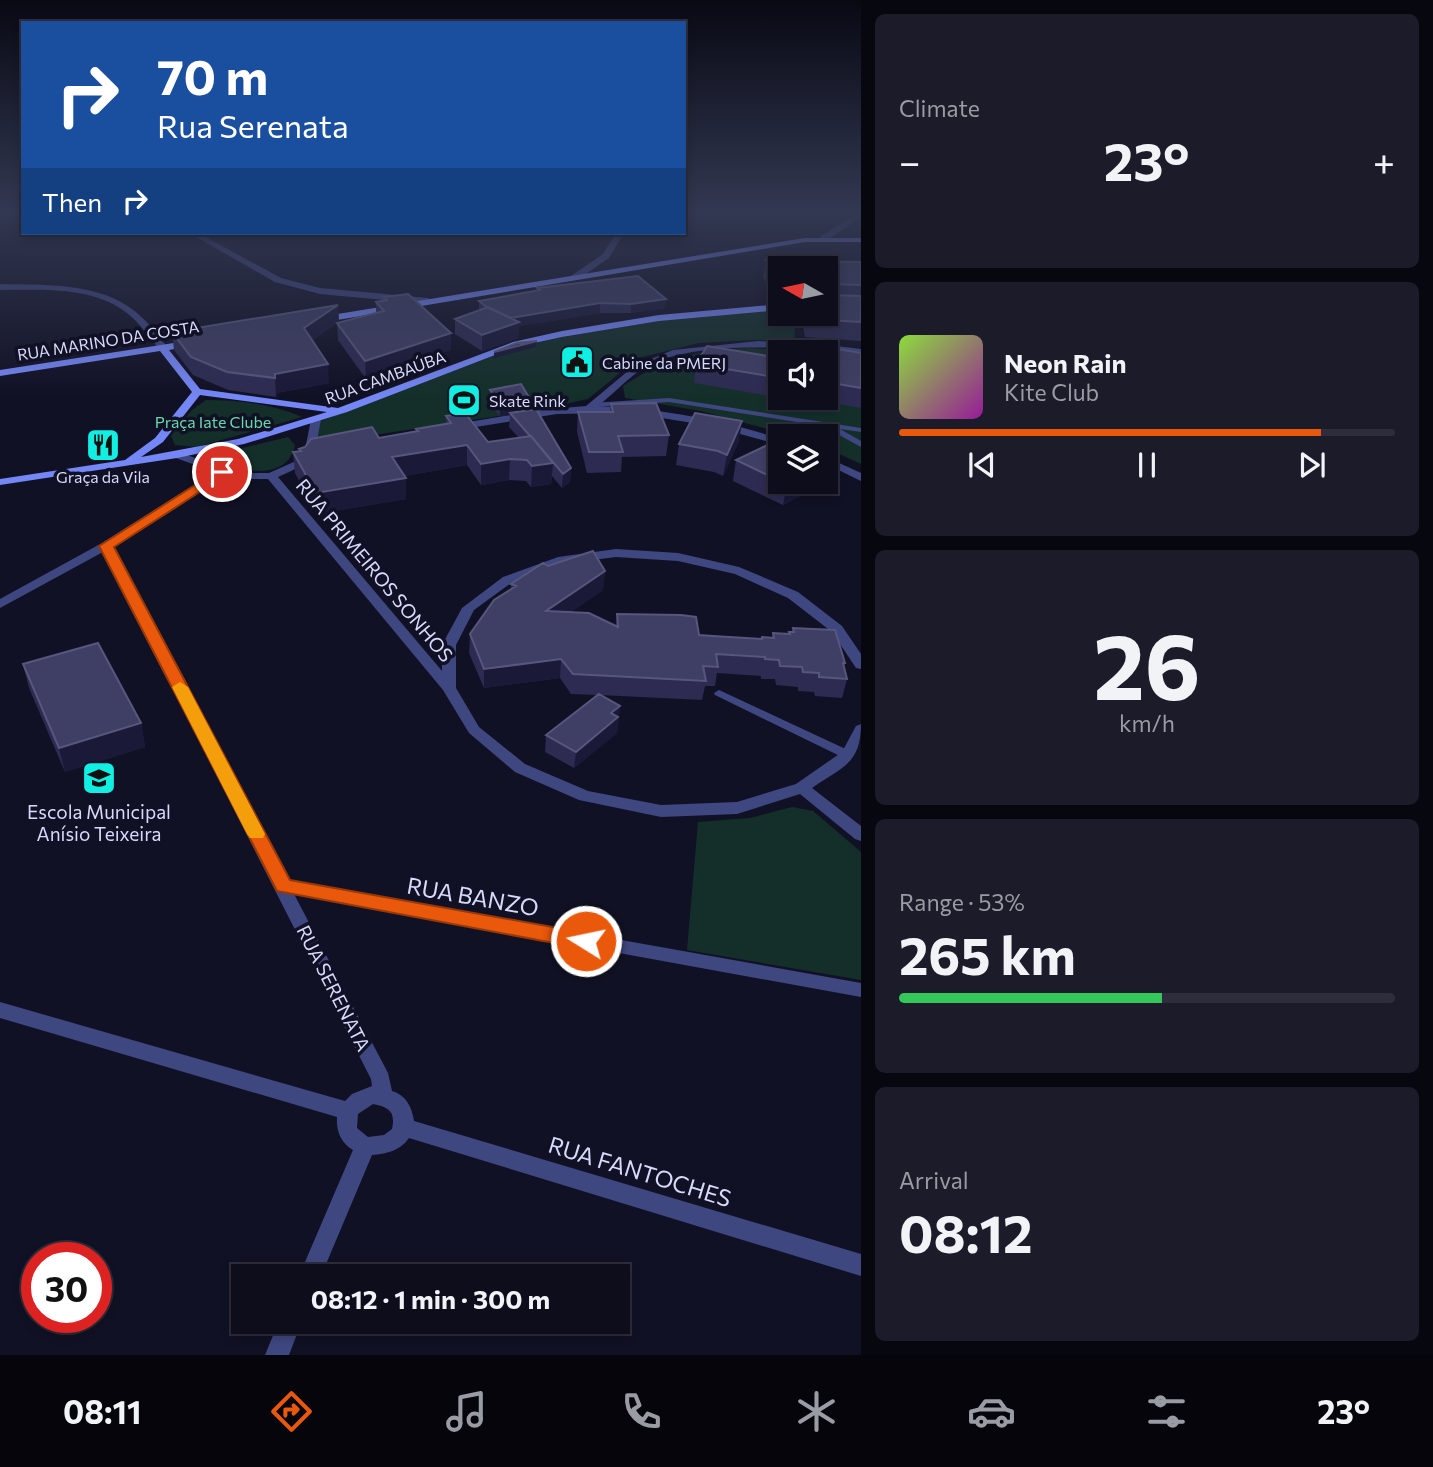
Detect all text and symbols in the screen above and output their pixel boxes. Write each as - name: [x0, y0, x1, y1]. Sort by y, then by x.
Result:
- text: 70 m: [157, 45, 268, 105]
- icon: right: [42, 49, 133, 140]
- text: Climate: [899, 94, 980, 122]
- text: Rua Serenata: [157, 105, 349, 145]
- text: 23°: [1104, 128, 1190, 192]
- text: −: [899, 137, 921, 184]
- text: +: [1373, 137, 1395, 184]
- icon: right: [116, 182, 154, 220]
- text: Then: [42, 186, 102, 217]
- north arrow: [768, 256, 838, 326]
- map controls: [768, 256, 838, 494]
- street label: RUA MARINO DA COSTA: [16, 316, 200, 364]
- button: sound: [768, 340, 838, 410]
- public building icon: Cabine da PMERJ: [558, 343, 596, 381]
- street label: RUA CAMBAÚBA: [322, 346, 448, 408]
- text: Neon Rain: [1004, 347, 1127, 378]
- place label: Cabine da PMERJ: [602, 353, 726, 372]
- text: Kite Club: [1004, 378, 1099, 406]
- sports icon: Skate Rink: [445, 381, 483, 419]
- place label: Skate Rink: [489, 391, 566, 410]
- park label: Praça Iate Clube: [155, 412, 271, 431]
- button: layers: [768, 424, 838, 494]
- restaurant icon: Graça da Vila: [84, 426, 122, 464]
- pin: [192, 442, 252, 502]
- icon: previous: [963, 446, 1001, 484]
- icon: pause: [1128, 446, 1166, 484]
- icon: next: [1293, 446, 1331, 484]
- icon: arrive: [203, 453, 241, 491]
- place label: Graça da Vila: [56, 467, 150, 486]
- street label: RUA PRIMEIROS SONHOS: [292, 474, 458, 666]
- text: 26: [1093, 607, 1201, 719]
- text: km/h: [1119, 709, 1175, 737]
- school or university icon: Escola Municipal Anísio Teixeira: [80, 759, 118, 797]
- place label: Escola Municipal Anísio Teixeira: [27, 800, 171, 845]
- street label: RUA BANZO: [405, 871, 541, 921]
- text: Range · 53%: [899, 888, 1025, 916]
- position arrow: [549, 904, 623, 978]
- street label: RUA SERENATA: [292, 921, 376, 1055]
- text: 265 km: [899, 922, 1076, 986]
- street label: RUA FANTOCHES: [545, 1130, 735, 1212]
- text: Arrival: [899, 1166, 969, 1194]
- text: 08:12: [899, 1200, 1033, 1264]
- speed limit sign: 30: [21, 1242, 112, 1333]
- text: 08:12 · 1 min · 300 m: [311, 1283, 550, 1314]
- icon: directions: [267, 1387, 316, 1436]
- icon: music: [442, 1387, 491, 1436]
- icon: phone: [617, 1387, 666, 1436]
- icon: climate: [792, 1387, 841, 1436]
- icon: car: [967, 1387, 1016, 1436]
- icon: filters: [1142, 1387, 1191, 1436]
- text: 08:11: [63, 1391, 141, 1431]
- text: 23°: [1317, 1391, 1370, 1431]

